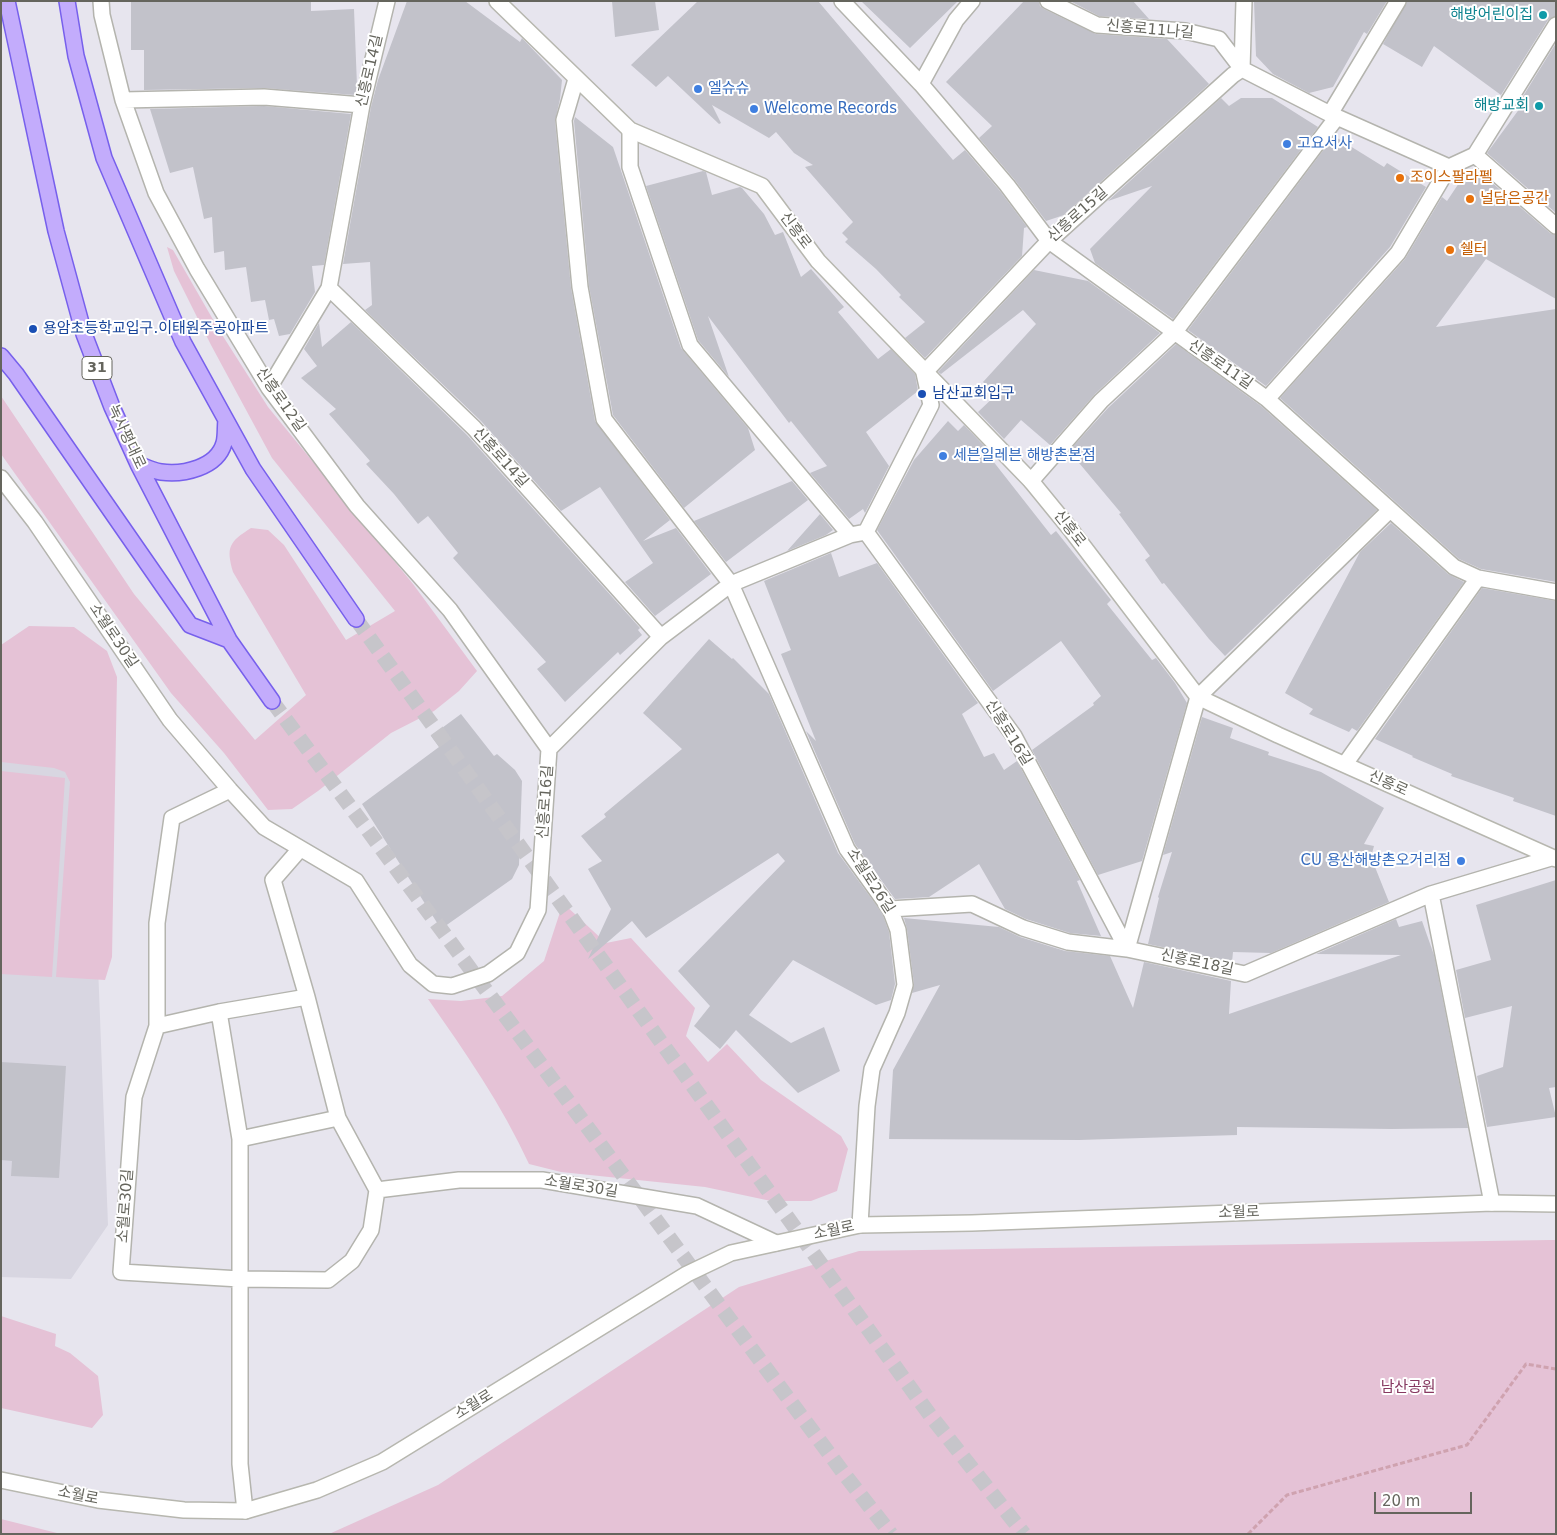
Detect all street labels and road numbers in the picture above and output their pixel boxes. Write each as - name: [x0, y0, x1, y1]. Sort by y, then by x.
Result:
- street label: 신흥로11나길: [1105, 17, 1195, 43]
- street label: 신흥로14길: [353, 33, 387, 109]
- street label: 신흥로15길: [1044, 183, 1112, 247]
- street label: 신흥로: [775, 209, 815, 253]
- street label: 신흥로11길: [1184, 336, 1256, 394]
- road number: 31: [82, 356, 112, 379]
- street label: 신흥로12길: [251, 364, 309, 436]
- street label: 녹사평대로: [103, 402, 149, 472]
- street label: 신흥로14길: [468, 424, 532, 492]
- street label: 신흥로: [1049, 507, 1089, 551]
- street label: 소월로30길: [85, 600, 141, 672]
- street label: 신흥로16길: [981, 697, 1035, 769]
- street label: 신흥로16길: [534, 764, 558, 840]
- street label: 신흥로: [1365, 767, 1411, 801]
- street label: 소월로26길: [842, 845, 898, 917]
- street label: 신흥로18길: [1159, 946, 1235, 980]
- street label: 소월로30길: [114, 1168, 138, 1244]
- street label: 소월로30길: [543, 1172, 619, 1202]
- street label: 소월로: [1218, 1203, 1260, 1223]
- street label: 소월로: [812, 1218, 856, 1244]
- street label: 소월로: [452, 1386, 496, 1424]
- street label: 소월로: [56, 1483, 100, 1509]

